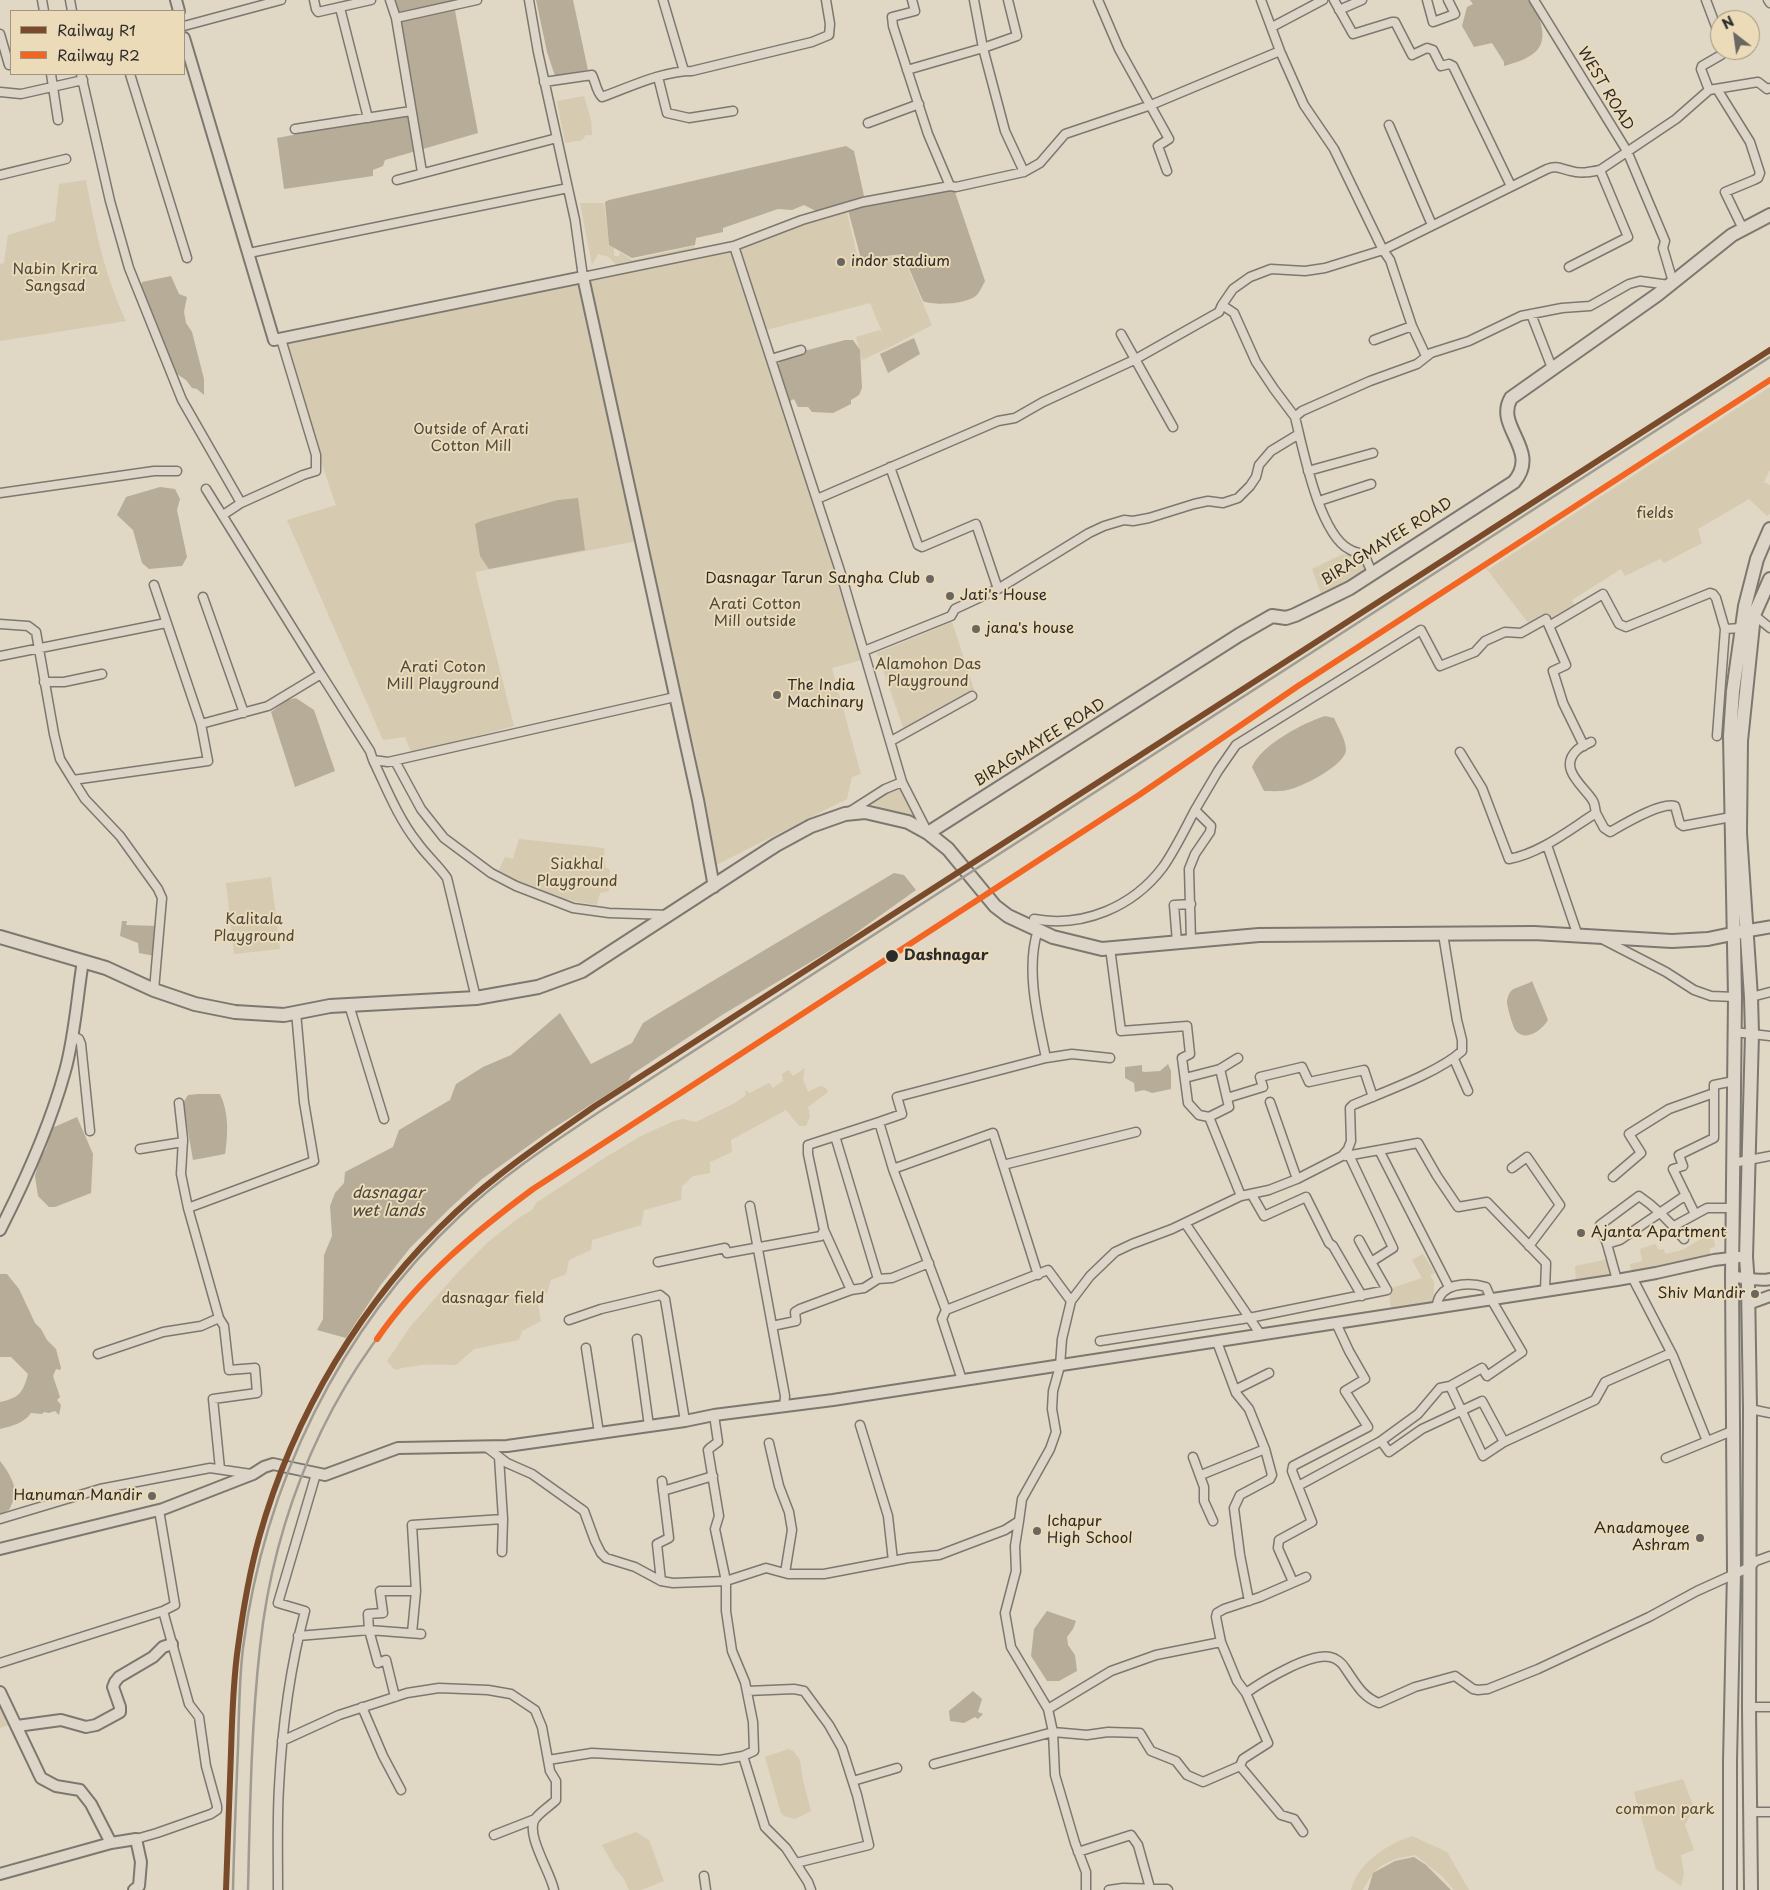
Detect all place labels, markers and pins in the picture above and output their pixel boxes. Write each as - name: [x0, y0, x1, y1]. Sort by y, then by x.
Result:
- place label: indor stadium: [851, 253, 950, 271]
- marker: indor stadium: [835, 256, 847, 268]
- place label: Dasnagar Tarun Sangha Club: [705, 570, 920, 588]
- marker: Dasnagar Tarun Sangha Club: [924, 573, 936, 585]
- place label: Jati's House: [960, 587, 1047, 605]
- marker: Jati's House: [944, 590, 956, 602]
- place label: jana's house: [986, 620, 1074, 638]
- marker: jana's house: [970, 623, 982, 635]
- place label: The India Machinary: [787, 677, 864, 712]
- marker: The India Machinary: [771, 689, 783, 701]
- place label: Dashnagar: [904, 947, 989, 965]
- marker: Dashnagar: [884, 948, 900, 964]
- place label: Ajanta Apartment: [1591, 1224, 1726, 1242]
- marker: Ajanta Apartment: [1575, 1227, 1587, 1239]
- place label: Shiv Mandir: [1657, 1285, 1745, 1303]
- marker: Shiv Mandir: [1749, 1288, 1761, 1300]
- place label: Hanuman Mandir: [14, 1487, 142, 1505]
- marker: Hanuman Mandir: [146, 1490, 158, 1502]
- place label: Ichapur High School: [1047, 1513, 1132, 1548]
- place label: Anadamoyee Ashram: [1594, 1520, 1690, 1555]
- marker: Ichapur High School: [1031, 1525, 1043, 1537]
- marker: Anadamoyee Ashram: [1694, 1532, 1706, 1544]

